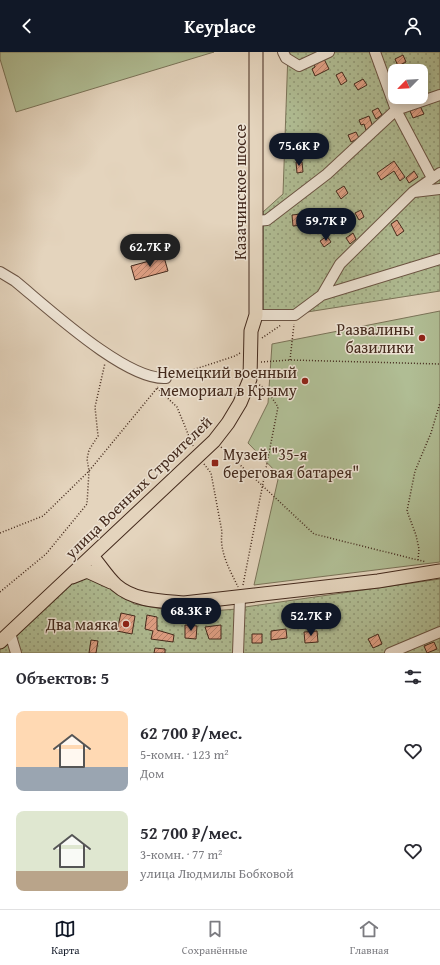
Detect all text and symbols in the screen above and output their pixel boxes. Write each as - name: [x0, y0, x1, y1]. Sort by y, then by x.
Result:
- text: Keyplace: [184, 13, 256, 40]
- icon: back: [16, 15, 38, 37]
- icon: person: [402, 15, 424, 37]
- north arrow: [388, 64, 428, 104]
- map controls: [388, 64, 428, 104]
- street label: Казачинское шоссе: [228, 124, 252, 260]
- pin: 75.6K ₽: [262, 133, 336, 167]
- text: 75.6K ₽: [278, 136, 320, 155]
- pin: 59.7K ₽: [289, 208, 363, 242]
- text: 59.7K ₽: [305, 211, 347, 230]
- pin: 62.7K ₽: [113, 234, 187, 268]
- text: 62.7K ₽: [129, 237, 171, 256]
- place label: Развалины базилики: [337, 317, 414, 359]
- marker: Развалины базилики: [417, 333, 427, 343]
- place label: Немецкий военный мемориал в Крыму: [157, 360, 297, 402]
- marker: Немецкий военный мемориал в Крыму: [300, 376, 310, 386]
- street label: улица Военных Строителей: [58, 410, 217, 565]
- place label: Музей "35-я береговая батарея": [223, 442, 359, 484]
- marker: Музей "35-я береговая батарея": [210, 458, 220, 468]
- pin: 68.3K ₽: [154, 598, 228, 632]
- text: 68.3K ₽: [170, 601, 212, 620]
- pin: 52.7K ₽: [274, 603, 348, 637]
- text: 52.7K ₽: [290, 606, 332, 625]
- place label: Два маяка: [45, 612, 118, 636]
- marker: Два маяка: [121, 619, 131, 629]
- text: Объектов: 5: [16, 665, 109, 690]
- icon: filters: [402, 666, 424, 688]
- text: 62 700 ₽/мес.: [140, 720, 242, 745]
- icon: home: [48, 727, 96, 775]
- icon: heart: [402, 740, 424, 762]
- text: 5-комн. · 123 m²: [140, 745, 229, 764]
- text: Дом: [140, 764, 164, 783]
- text: 52 700 ₽/мес.: [140, 820, 242, 845]
- icon: home: [48, 827, 96, 875]
- icon: heart: [402, 840, 424, 862]
- text: 3-комн. · 77 m²: [140, 845, 222, 864]
- text: улица Людмилы Бобковой: [140, 864, 294, 883]
- tab: Карта: [51, 918, 80, 958]
- tab: Сохранённые: [182, 918, 247, 958]
- tab: Главная: [350, 918, 389, 958]

